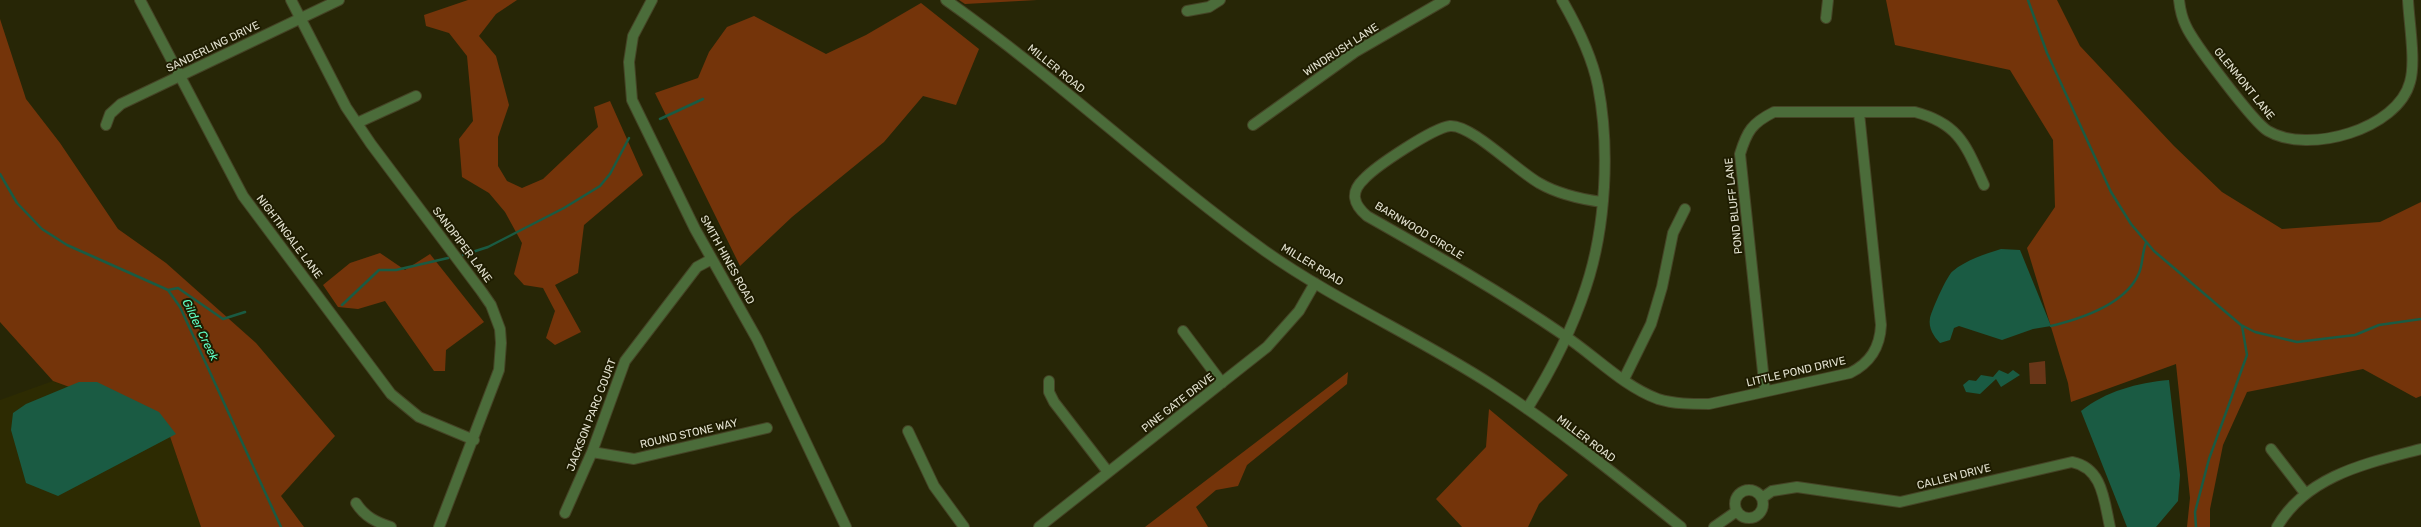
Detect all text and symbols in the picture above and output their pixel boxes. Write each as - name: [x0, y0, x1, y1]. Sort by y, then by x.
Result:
- street label: SANDERLING DRIVE: [164, 19, 262, 75]
- street label: WINDRUSH LANE: [1301, 21, 1381, 79]
- street label: MILLER ROAD: [1025, 42, 1087, 96]
- street label: GLENMONT LANE: [2211, 45, 2277, 123]
- street label: POND BLUFF LANE: [1722, 157, 1746, 255]
- street label: NIGHTINGALE LANE: [253, 193, 325, 281]
- street label: BARNWOOD CIRCLE: [1372, 199, 1466, 263]
- street label: SANDPIPER LANE: [429, 205, 495, 285]
- street label: SMITH HINES ROAD: [697, 213, 757, 307]
- street label: MILLER ROAD: [1279, 241, 1345, 289]
- water label: Gilder Creek: [179, 297, 221, 363]
- street label: LITTLE POND DRIVE: [1745, 354, 1847, 390]
- street label: JACKSON PARC COURT: [564, 357, 620, 473]
- street label: PINE GATE DRIVE: [1139, 371, 1217, 435]
- street label: MILLER ROAD: [1554, 413, 1618, 465]
- street label: ROUND STONE WAY: [639, 416, 739, 452]
- street label: CALLEN DRIVE: [1916, 461, 1992, 493]

